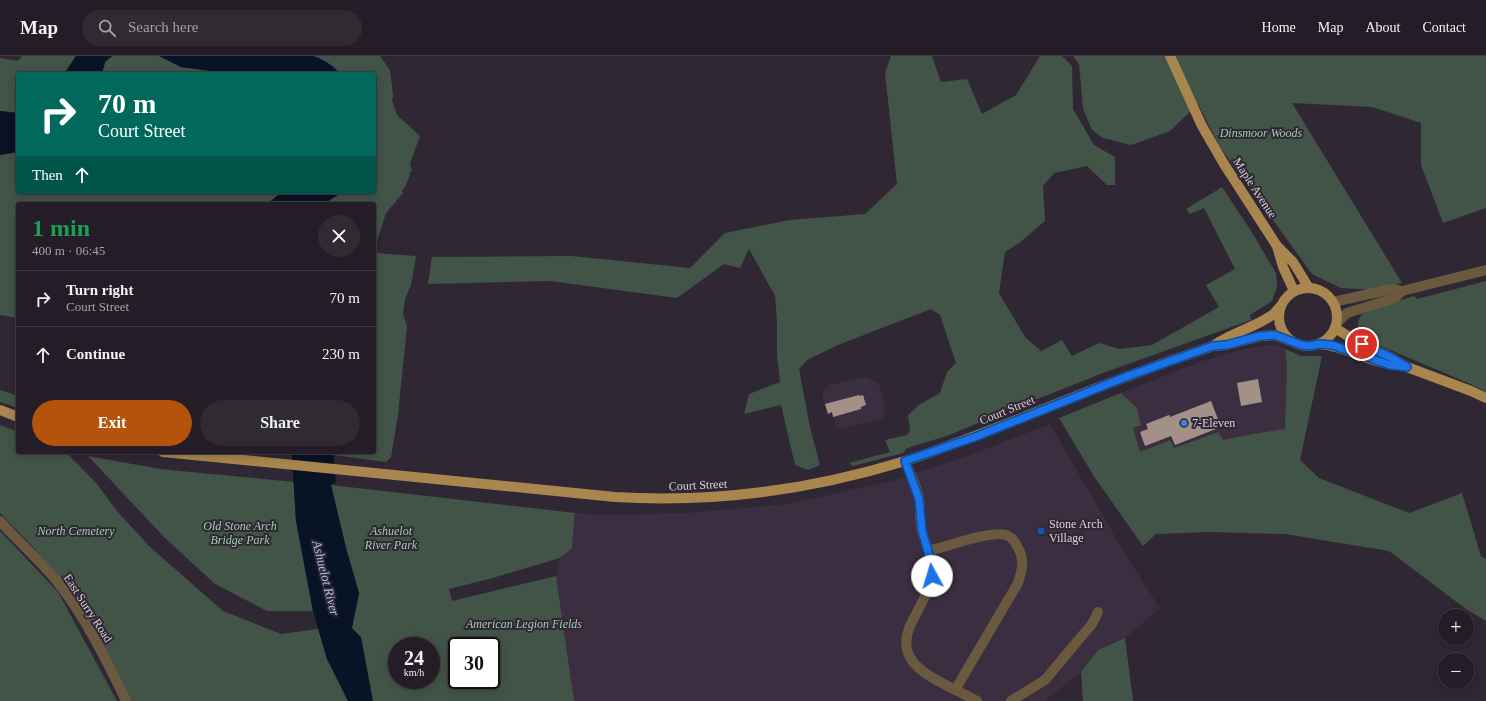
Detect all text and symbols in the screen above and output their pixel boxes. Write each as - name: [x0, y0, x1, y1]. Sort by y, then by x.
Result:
- search box: [82, 10, 362, 46]
- text: Map: [20, 17, 58, 38]
- icon: search: [96, 17, 118, 39]
- text: Search here: [128, 19, 198, 35]
- text: Home: [1262, 20, 1296, 35]
- text: Map: [1318, 20, 1343, 35]
- text: About: [1365, 20, 1400, 35]
- text: Contact: [1422, 20, 1466, 35]
- icon: right: [32, 88, 84, 140]
- text: 70 m: [98, 88, 156, 119]
- text: Court Street: [98, 121, 186, 141]
- park label: Dinsmoor Woods: [1219, 126, 1303, 140]
- street label: Maple Avenue: [1230, 155, 1280, 221]
- icon: ahead: [71, 164, 93, 186]
- text: Then: [32, 167, 63, 183]
- text: 1 min: [32, 215, 90, 241]
- button: close: [318, 215, 360, 257]
- text: 400 m · 06:45: [32, 243, 105, 258]
- text: Turn right: [66, 282, 133, 298]
- icon: right: [32, 288, 54, 310]
- text: 70 m: [330, 290, 360, 306]
- text: Court Street: [66, 299, 129, 314]
- pin: [1345, 327, 1379, 361]
- icon: arrive: [1351, 333, 1373, 355]
- icon: ahead: [32, 344, 54, 366]
- text: Continue: [66, 346, 125, 362]
- text: 230 m: [322, 346, 360, 362]
- street label: Court Street: [977, 392, 1037, 427]
- button: Exit: [32, 400, 192, 446]
- button: Share: [200, 400, 360, 446]
- place label: 7-Eleven: [1192, 416, 1235, 430]
- marker: 7-Eleven: [1179, 418, 1189, 428]
- street label: Court Street: [669, 476, 728, 494]
- place label: Stone Arch Village: [1049, 517, 1103, 545]
- park label: Old Stone Arch Bridge Park: [203, 519, 277, 547]
- park label: North Cemetery: [37, 524, 115, 538]
- park label: Ashuelot River Park: [364, 524, 418, 552]
- marker: Stone Arch Village: [1036, 526, 1046, 536]
- water label: Ashuelot River: [309, 538, 343, 618]
- position arrow: [911, 555, 953, 597]
- street label: East Surry Road: [61, 571, 115, 645]
- map controls: [1438, 609, 1474, 689]
- button: +: [1438, 609, 1474, 645]
- park label: American Legion Fields: [465, 617, 582, 631]
- speed limit sign: 30: [448, 637, 500, 689]
- text: 24: [404, 647, 424, 669]
- button: −: [1438, 653, 1474, 689]
- text: km/h: [404, 667, 424, 678]

